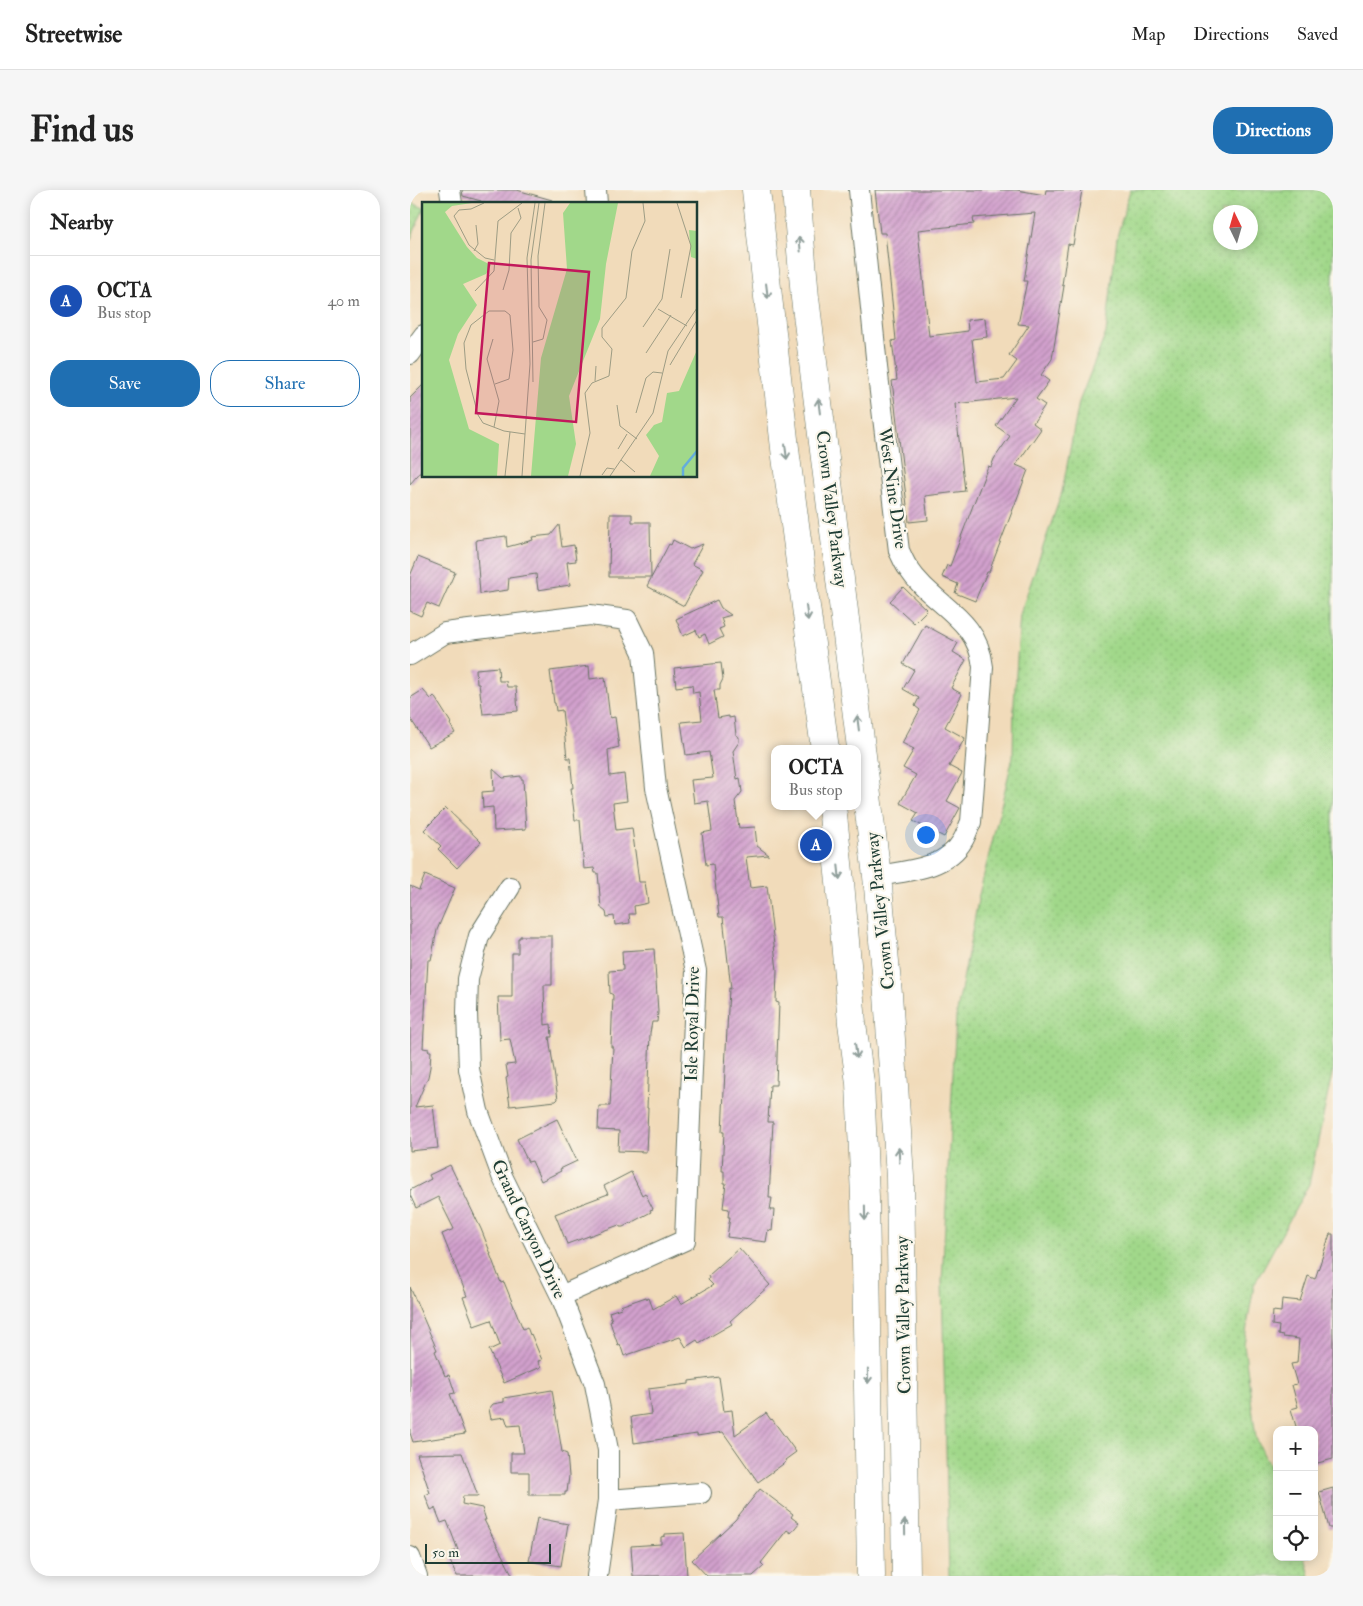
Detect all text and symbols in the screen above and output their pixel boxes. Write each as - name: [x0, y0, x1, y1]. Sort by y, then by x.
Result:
- text: Streetwise: [25, 19, 122, 50]
- text: Map: [1132, 23, 1165, 46]
- text: Directions: [1193, 23, 1269, 46]
- text: Saved: [1297, 23, 1338, 46]
- button: Directions: [1213, 107, 1333, 154]
- text: Find us: [30, 108, 134, 152]
- inset map: [422, 202, 698, 478]
- north arrow: [1213, 205, 1258, 250]
- text: Nearby: [50, 209, 113, 236]
- one-way arrow: [796, 237, 805, 253]
- text: OCTA: [97, 279, 152, 303]
- one-way arrow: [762, 282, 772, 298]
- text: A: [61, 291, 71, 311]
- text: 40 m: [327, 291, 360, 311]
- text: Bus stop: [97, 303, 151, 323]
- button: Save: [50, 360, 200, 407]
- button: Share: [210, 360, 360, 407]
- one-way arrow: [814, 398, 824, 414]
- street label: West Nine Drive: [872, 425, 912, 551]
- street label: Crown Valley Parkway: [810, 429, 853, 590]
- one-way arrow: [781, 444, 791, 460]
- one-way arrow: [802, 605, 812, 621]
- one-way arrow: [853, 716, 863, 732]
- popup: [771, 745, 861, 810]
- text: OCTA: [789, 756, 843, 780]
- text: Bus stop: [789, 780, 843, 800]
- your location: [913, 822, 939, 848]
- pin: A: [800, 826, 832, 864]
- street label: Crown Valley Parkway: [861, 830, 900, 991]
- one-way arrow: [834, 864, 844, 880]
- street label: Isle Royal Drive: [680, 966, 705, 1082]
- one-way arrow: [851, 1043, 861, 1059]
- one-way arrow: [895, 1147, 904, 1163]
- street label: Grand Canyon Drive: [486, 1156, 571, 1303]
- one-way arrow: [860, 1205, 870, 1221]
- street label: Crown Valley Parkway: [891, 1235, 916, 1394]
- one-way arrow: [863, 1368, 873, 1384]
- map controls: [1273, 1426, 1318, 1561]
- button: +: [1273, 1426, 1318, 1471]
- button: −: [1273, 1471, 1318, 1516]
- button: locate: [1273, 1516, 1318, 1561]
- one-way arrow: [900, 1520, 910, 1536]
- scale bar: [425, 1541, 551, 1564]
- text: 50 m: [432, 1544, 459, 1561]

